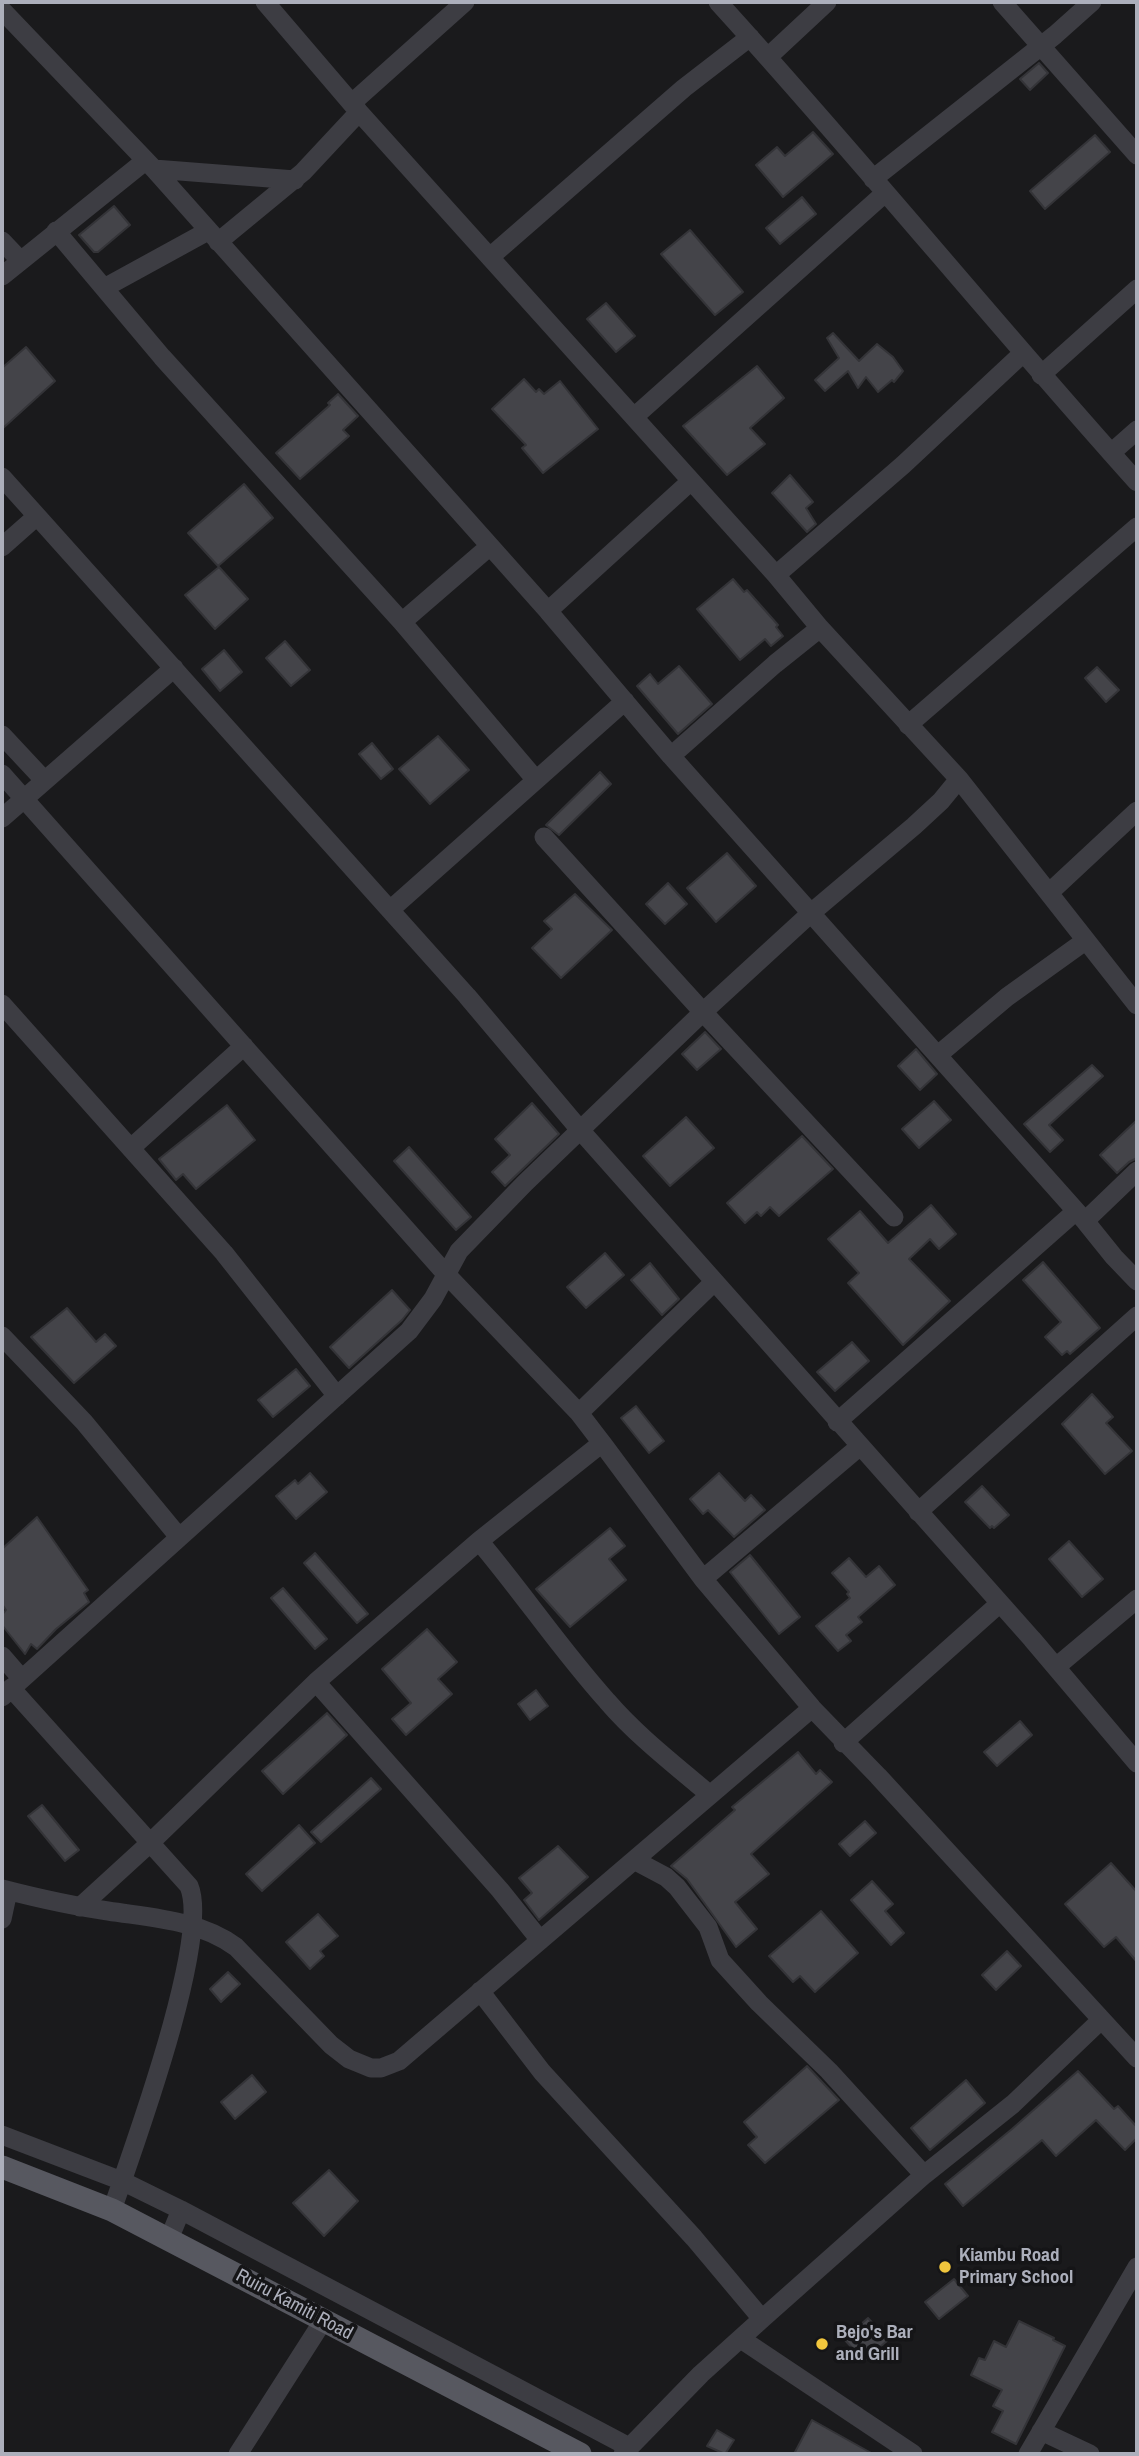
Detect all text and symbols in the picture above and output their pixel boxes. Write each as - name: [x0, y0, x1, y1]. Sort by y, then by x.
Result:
- place label: Kiambu Road Primary School: [959, 2245, 1073, 2289]
- marker: Kiambu Road Primary School: [937, 2259, 953, 2275]
- street label: Ruiru Kamiti Road: [232, 2265, 356, 2345]
- place label: Bejo's Bar and Grill: [836, 2322, 912, 2366]
- marker: Bejo's Bar and Grill: [814, 2336, 830, 2352]

